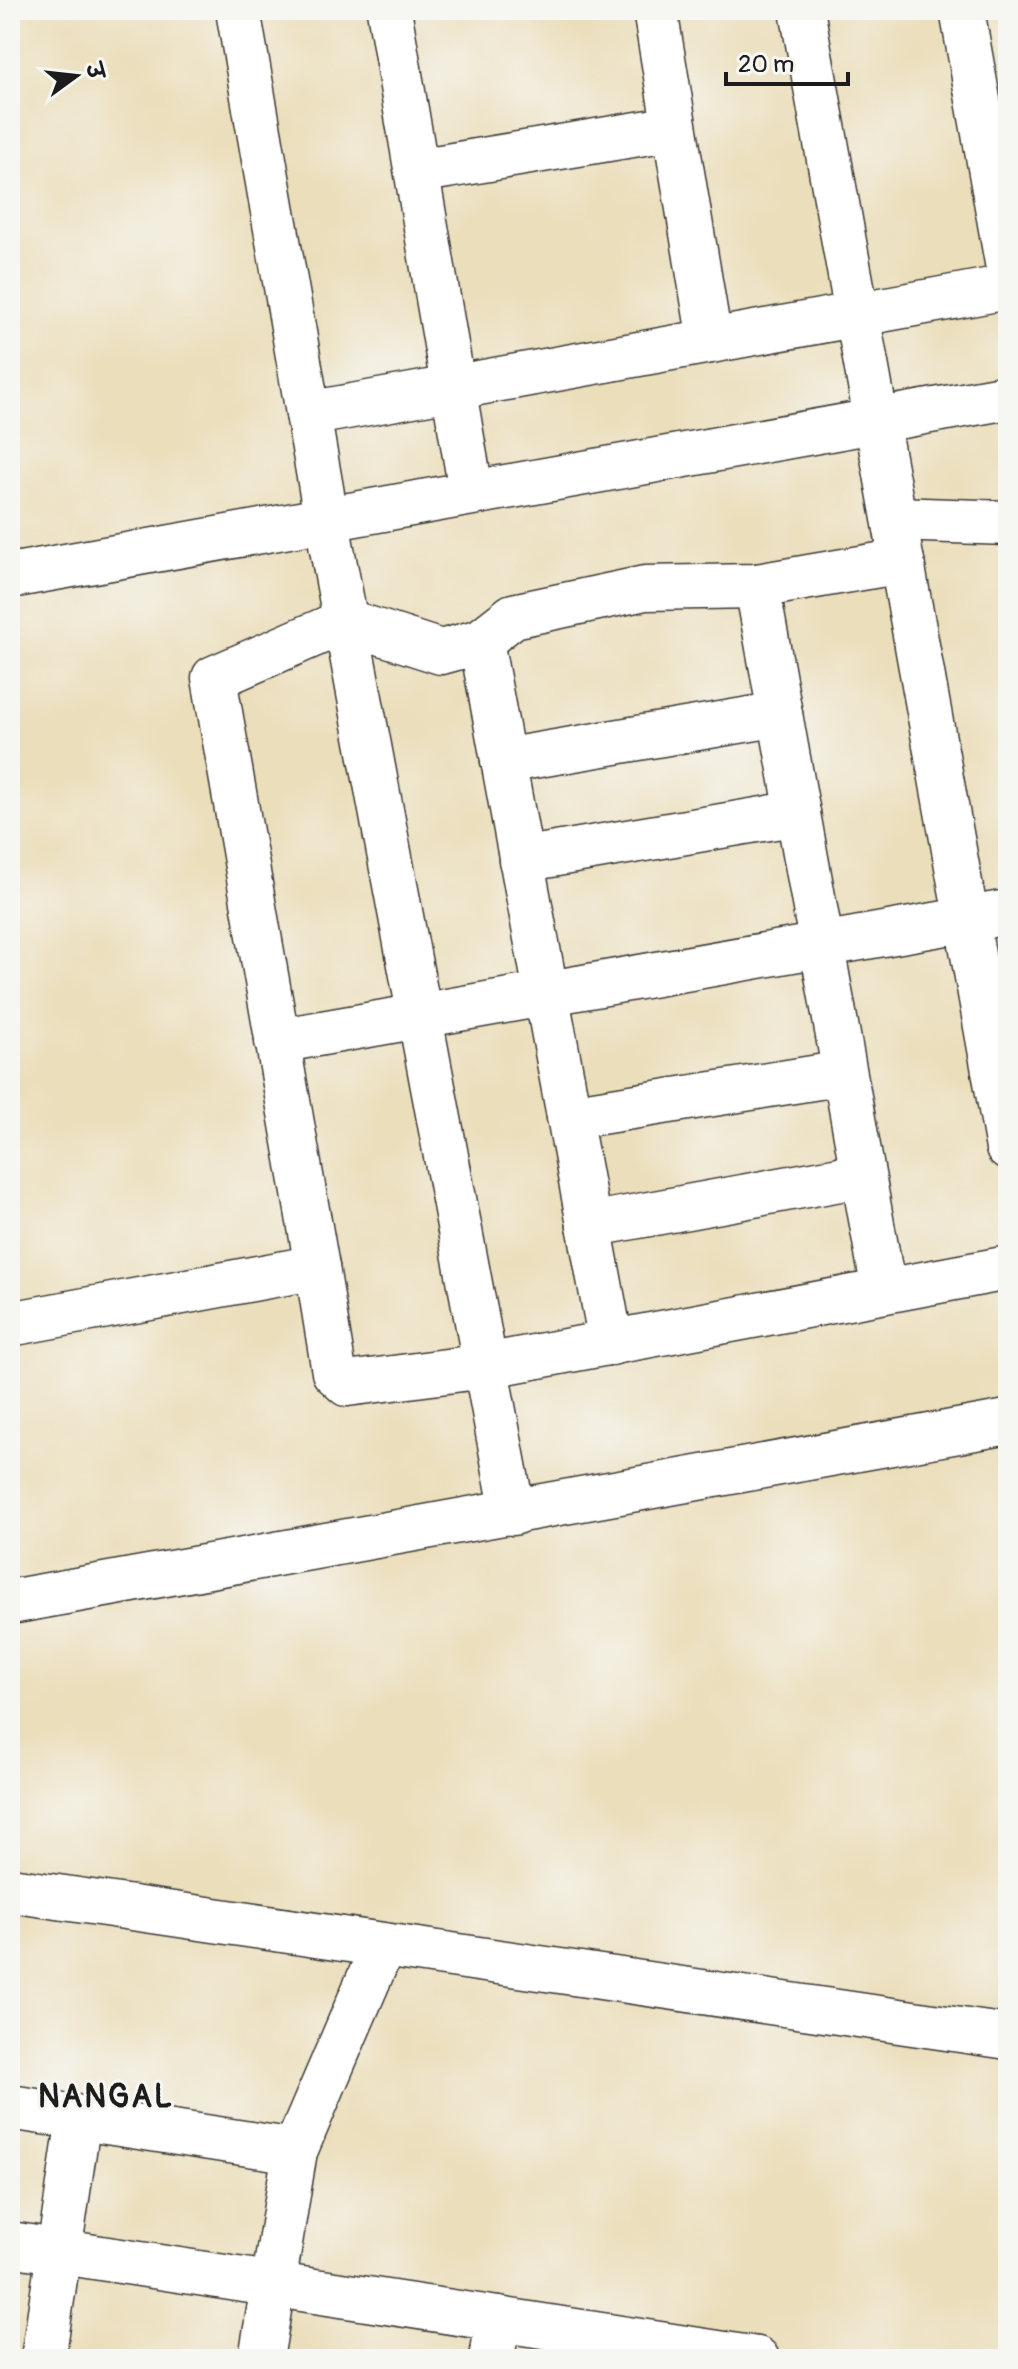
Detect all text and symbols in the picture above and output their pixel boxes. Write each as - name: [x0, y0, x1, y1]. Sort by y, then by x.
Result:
- north arrow: [36, 36, 116, 116]
- scale bar: [726, 36, 848, 86]
- text: 20 m: [738, 50, 794, 79]
- text: उ: [78, 58, 110, 84]
- district label: NANGAL: [38, 2077, 174, 2117]

